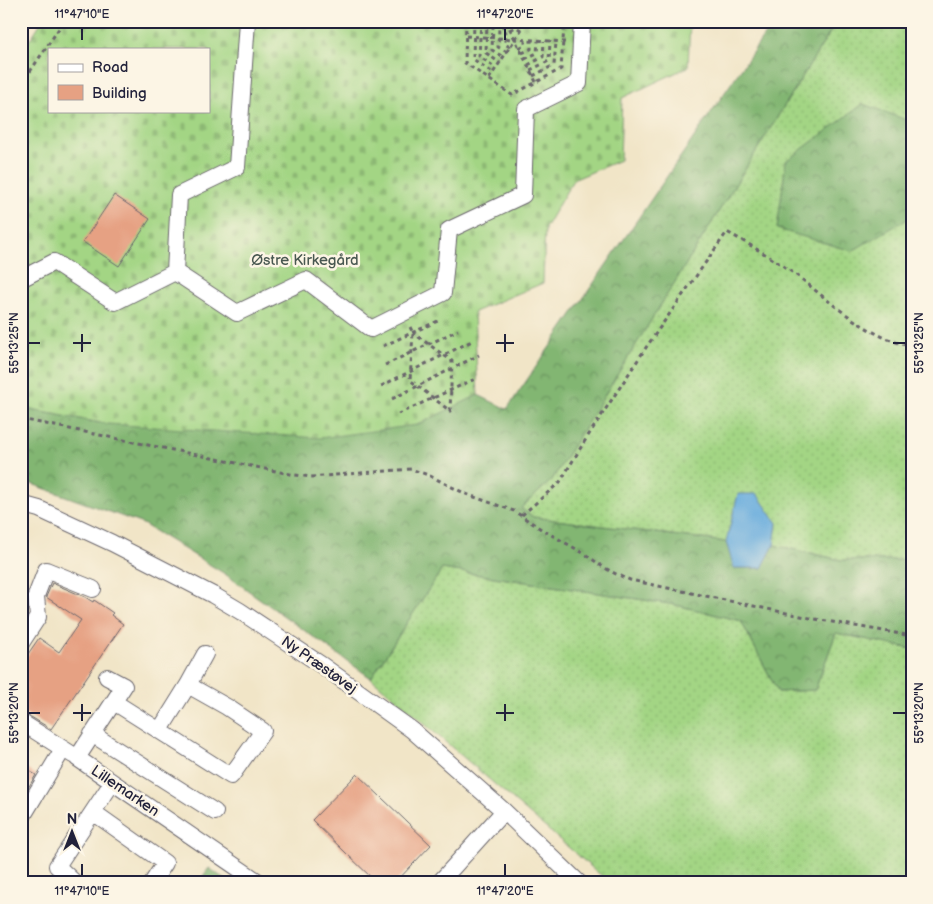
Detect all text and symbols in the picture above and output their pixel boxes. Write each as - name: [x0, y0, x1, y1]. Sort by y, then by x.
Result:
- text: 11°47'10"E: [55, 7, 109, 22]
- text: 11°47'20"E: [476, 7, 534, 22]
- legend: [48, 48, 210, 112]
- text: Road: [92, 58, 128, 77]
- text: Building: [92, 84, 147, 103]
- park label: Østre Kirkegård: [251, 251, 359, 270]
- text: 55°13'25"N: [7, 312, 22, 374]
- text: 55°13'25"N: [912, 312, 927, 374]
- street label: Ny Præstøvej: [277, 632, 361, 698]
- text: 55°13'20"N: [7, 682, 22, 744]
- text: 55°13'20"N: [912, 682, 927, 744]
- street label: Lillemarken: [87, 761, 163, 821]
- north arrow: [48, 806, 98, 856]
- text: N: [67, 811, 77, 828]
- text: 11°47'10"E: [55, 884, 109, 899]
- text: 11°47'20"E: [476, 884, 534, 899]

